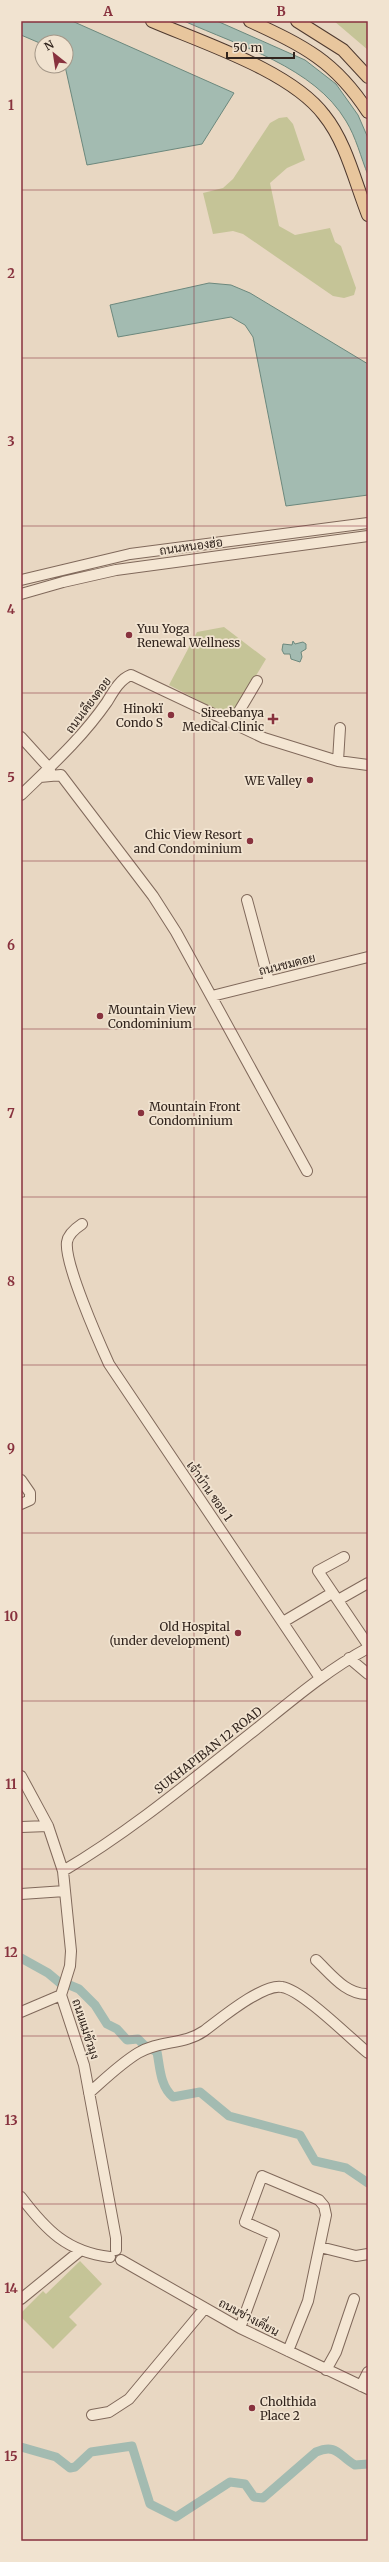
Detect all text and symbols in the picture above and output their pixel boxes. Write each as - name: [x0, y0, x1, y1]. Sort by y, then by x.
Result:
- text: A: [102, 3, 113, 20]
- text: B: [276, 3, 286, 20]
- north arrow: [34, 34, 74, 74]
- scale bar: [227, 34, 294, 60]
- text: N: [42, 37, 57, 54]
- text: 50 m: [233, 40, 262, 55]
- text: 1: [8, 97, 14, 114]
- text: 2: [7, 265, 15, 282]
- text: 3: [7, 433, 15, 450]
- street label: ถนนหนองฮ่อ: [158, 534, 224, 558]
- text: 4: [7, 601, 16, 618]
- place label: Yuu Yoga Renewal Wellness: [136, 621, 240, 650]
- marker: Yuu Yoga Renewal Wellness: [124, 630, 134, 640]
- street label: ถนนเคียงดอย: [62, 674, 114, 736]
- place label: Hinokï Condo S: [116, 701, 163, 730]
- place label: Sireebanya Medical Clinic: [182, 705, 265, 734]
- marker: Hinokï Condo S: [166, 710, 176, 720]
- marker: Sireebanya Medical Clinic: [267, 713, 279, 725]
- text: 5: [7, 769, 15, 786]
- place label: WE Valley: [244, 773, 302, 788]
- marker: WE Valley: [305, 775, 315, 785]
- place label: Chic View Resort and Condominium: [134, 827, 242, 856]
- marker: Chic View Resort and Condominium: [245, 836, 255, 846]
- text: 6: [7, 937, 15, 954]
- street label: ถนนชมดอย: [257, 950, 317, 978]
- place label: Mountain View Condominium: [108, 1002, 197, 1031]
- marker: Mountain View Condominium: [95, 1011, 105, 1021]
- place label: Mountain Front Condominium: [149, 1099, 241, 1128]
- text: 7: [7, 1105, 15, 1122]
- marker: Mountain Front Condominium: [136, 1108, 146, 1118]
- text: 8: [7, 1273, 15, 1290]
- text: 9: [7, 1440, 15, 1457]
- street label: เจ้าบ้าน ซอย 1: [184, 1458, 236, 1524]
- text: 10: [4, 1608, 18, 1625]
- place label: Old Hospital (under development): [110, 1619, 230, 1648]
- marker: Old Hospital (under development): [233, 1628, 243, 1638]
- street label: SUKHAPIBAN 12 ROAD: [151, 1703, 265, 1797]
- text: 11: [5, 1776, 17, 1793]
- text: 12: [4, 1944, 18, 1961]
- street label: ถนนแม่ขัวมุง: [67, 1997, 103, 2062]
- text: 13: [4, 2112, 18, 2129]
- text: 14: [4, 2280, 19, 2297]
- street label: ถนนช่างเคี่ยน: [216, 2292, 283, 2339]
- place label: Cholthida Place 2: [260, 2394, 317, 2423]
- marker: Cholthida Place 2: [247, 2403, 257, 2413]
- text: 15: [4, 2448, 18, 2465]

